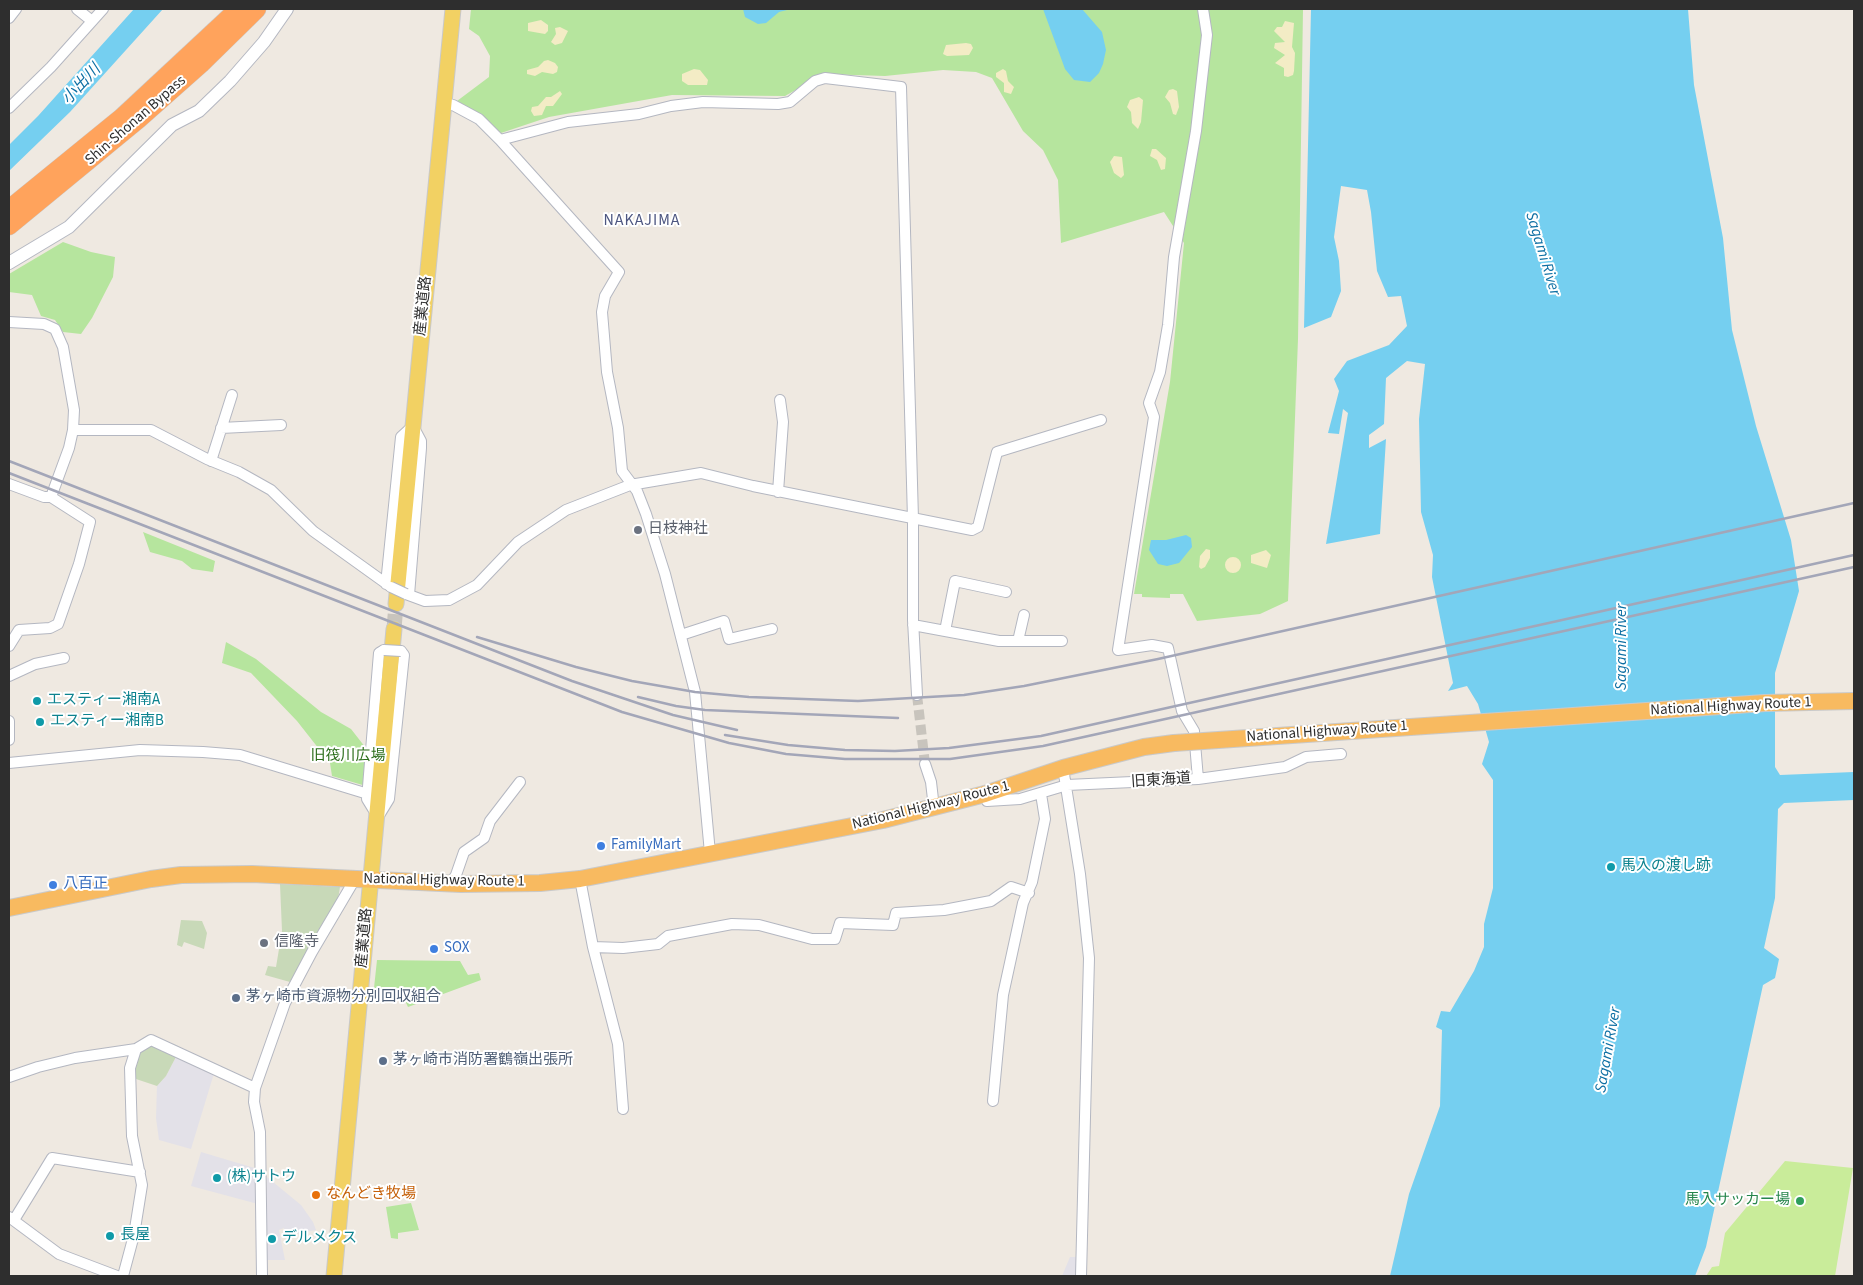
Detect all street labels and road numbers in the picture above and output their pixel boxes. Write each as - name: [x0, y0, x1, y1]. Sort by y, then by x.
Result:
- street label: Shin-Shonan Bypass: [82, 72, 190, 170]
- street label: 産業道路: [412, 275, 436, 337]
- street label: National Highway Route 1: [1650, 694, 1812, 720]
- street label: National Highway Route 1: [1246, 717, 1408, 747]
- street label: 旧東海道: [1130, 770, 1192, 792]
- street label: National Highway Route 1: [851, 778, 1011, 834]
- street label: National Highway Route 1: [363, 871, 525, 891]
- street label: 産業道路: [353, 907, 377, 969]

